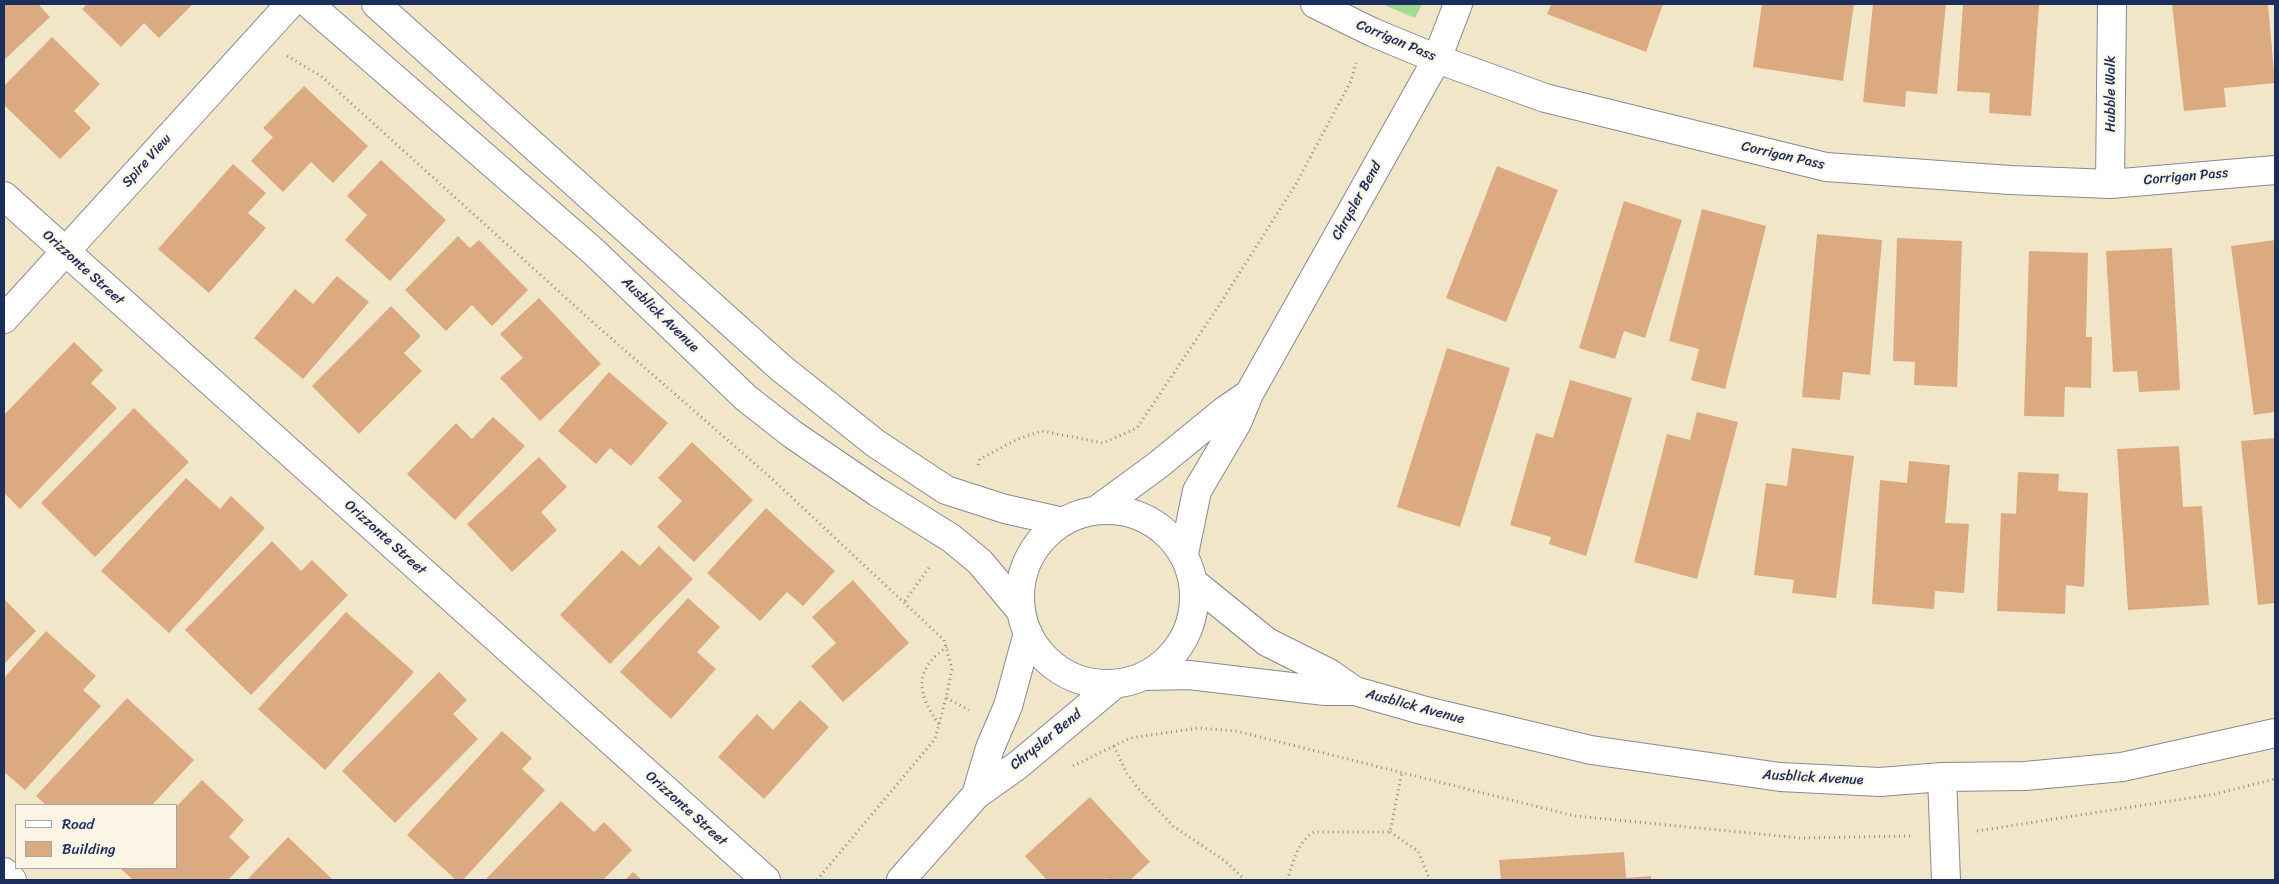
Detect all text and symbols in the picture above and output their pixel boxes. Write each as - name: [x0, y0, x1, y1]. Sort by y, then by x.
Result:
- street label: Corrigan Pass: [1354, 17, 1438, 65]
- street label: Hubble Walk: [2103, 56, 2119, 132]
- street label: Spire View: [119, 131, 175, 191]
- street label: Corrigan Pass: [1740, 138, 1826, 174]
- street label: Chrysler Bend: [1329, 159, 1385, 243]
- street label: Corrigan Pass: [2143, 165, 2229, 189]
- street label: Orizzonte Street: [39, 227, 127, 309]
- street label: Ausblick Avenue: [618, 274, 702, 356]
- street label: Orizzonte Street: [341, 497, 429, 579]
- street label: Ausblick Avenue: [1364, 686, 1466, 728]
- street label: Chrysler Bend: [1007, 706, 1085, 774]
- street label: Ausblick Avenue: [1762, 767, 1864, 789]
- street label: Orizzonte Street: [642, 768, 730, 850]
- legend: [15, 804, 178, 869]
- text: Road: [62, 811, 94, 837]
- text: Building: [62, 836, 116, 862]

